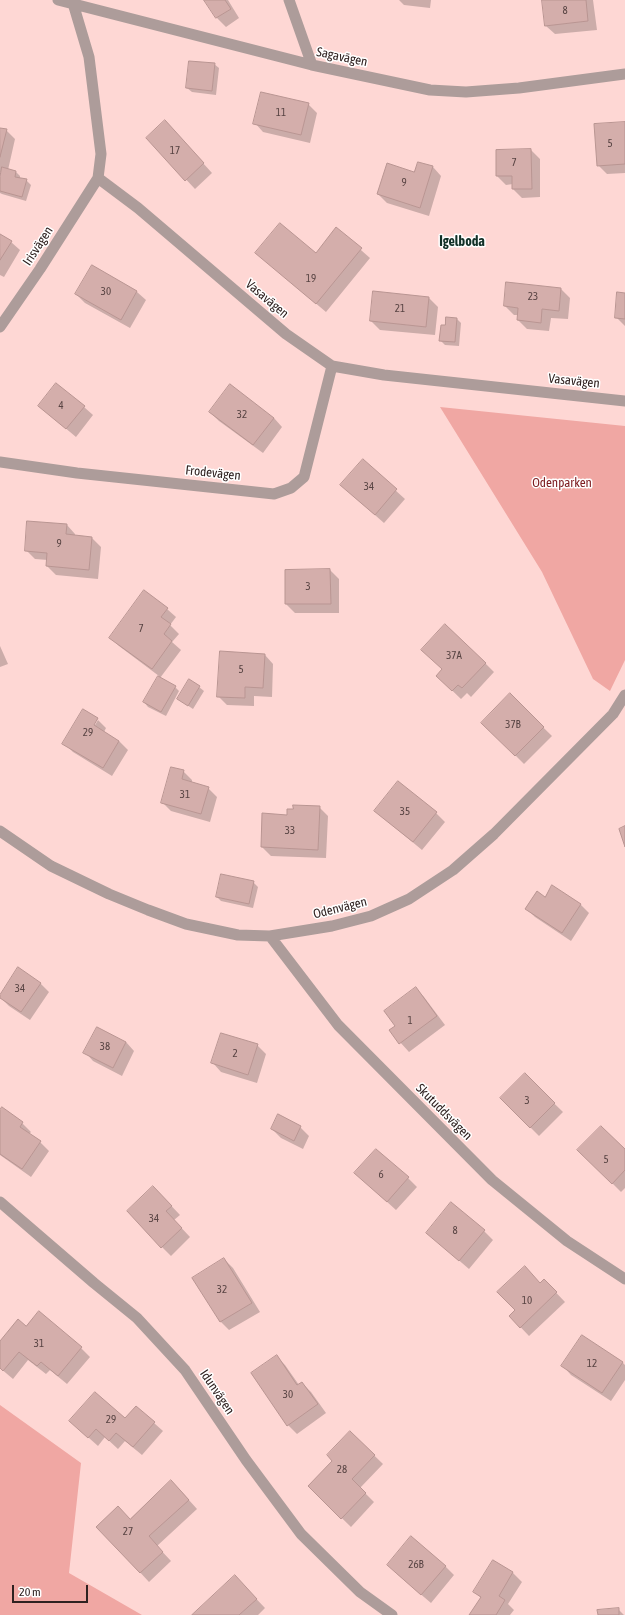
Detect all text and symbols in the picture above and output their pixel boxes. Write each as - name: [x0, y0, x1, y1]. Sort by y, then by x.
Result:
- house number: 8: [562, 4, 568, 18]
- street label: Sagavägen: [315, 44, 369, 70]
- house number: 11: [276, 106, 286, 120]
- house number: 5: [607, 137, 613, 151]
- house number: 17: [170, 144, 180, 158]
- house number: 7: [511, 156, 517, 170]
- house number: 9: [401, 176, 407, 190]
- street label: Irisvägen: [20, 223, 56, 269]
- district label: Igelboda: [439, 234, 485, 250]
- house number: 19: [306, 272, 316, 286]
- street label: Vasavägen: [242, 276, 292, 322]
- house number: 30: [101, 285, 111, 299]
- house number: 23: [528, 290, 538, 304]
- house number: 21: [395, 302, 405, 316]
- street label: Vasavägen: [548, 371, 600, 391]
- house number: 4: [58, 399, 64, 413]
- house number: 32: [237, 408, 247, 422]
- street label: Frodevägen: [185, 462, 241, 484]
- park label: Odenparken: [532, 475, 592, 491]
- house number: 34: [364, 480, 374, 494]
- house number: 9: [56, 537, 62, 551]
- house number: 3: [305, 580, 311, 594]
- house number: 7: [138, 622, 144, 636]
- house number: 37A: [446, 649, 462, 663]
- house number: 5: [238, 663, 244, 677]
- house number: 37B: [505, 718, 521, 732]
- house number: 29: [83, 726, 93, 740]
- house number: 31: [180, 788, 190, 802]
- house number: 35: [400, 805, 410, 819]
- house number: 33: [285, 824, 295, 838]
- street label: Odenvägen: [312, 894, 368, 922]
- house number: 34: [15, 982, 25, 996]
- house number: 1: [407, 1014, 413, 1028]
- house number: 38: [100, 1040, 110, 1054]
- house number: 2: [232, 1047, 238, 1061]
- street label: Skutuddsvägen: [413, 1081, 475, 1143]
- house number: 3: [524, 1094, 530, 1108]
- house number: 5: [603, 1153, 609, 1167]
- house number: 6: [378, 1168, 384, 1182]
- house number: 34: [149, 1212, 159, 1226]
- house number: 8: [452, 1224, 458, 1238]
- house number: 32: [217, 1283, 227, 1297]
- house number: 10: [522, 1294, 532, 1308]
- house number: 31: [34, 1337, 44, 1351]
- house number: 12: [587, 1357, 597, 1371]
- street label: Idunvägen: [196, 1367, 238, 1417]
- house number: 30: [283, 1388, 293, 1402]
- house number: 29: [106, 1413, 116, 1427]
- house number: 28: [337, 1463, 347, 1477]
- house number: 27: [123, 1525, 133, 1539]
- house number: 26B: [408, 1558, 424, 1572]
- scale bar: [14, 1577, 90, 1603]
- text: 20 m: [19, 1585, 41, 1599]

